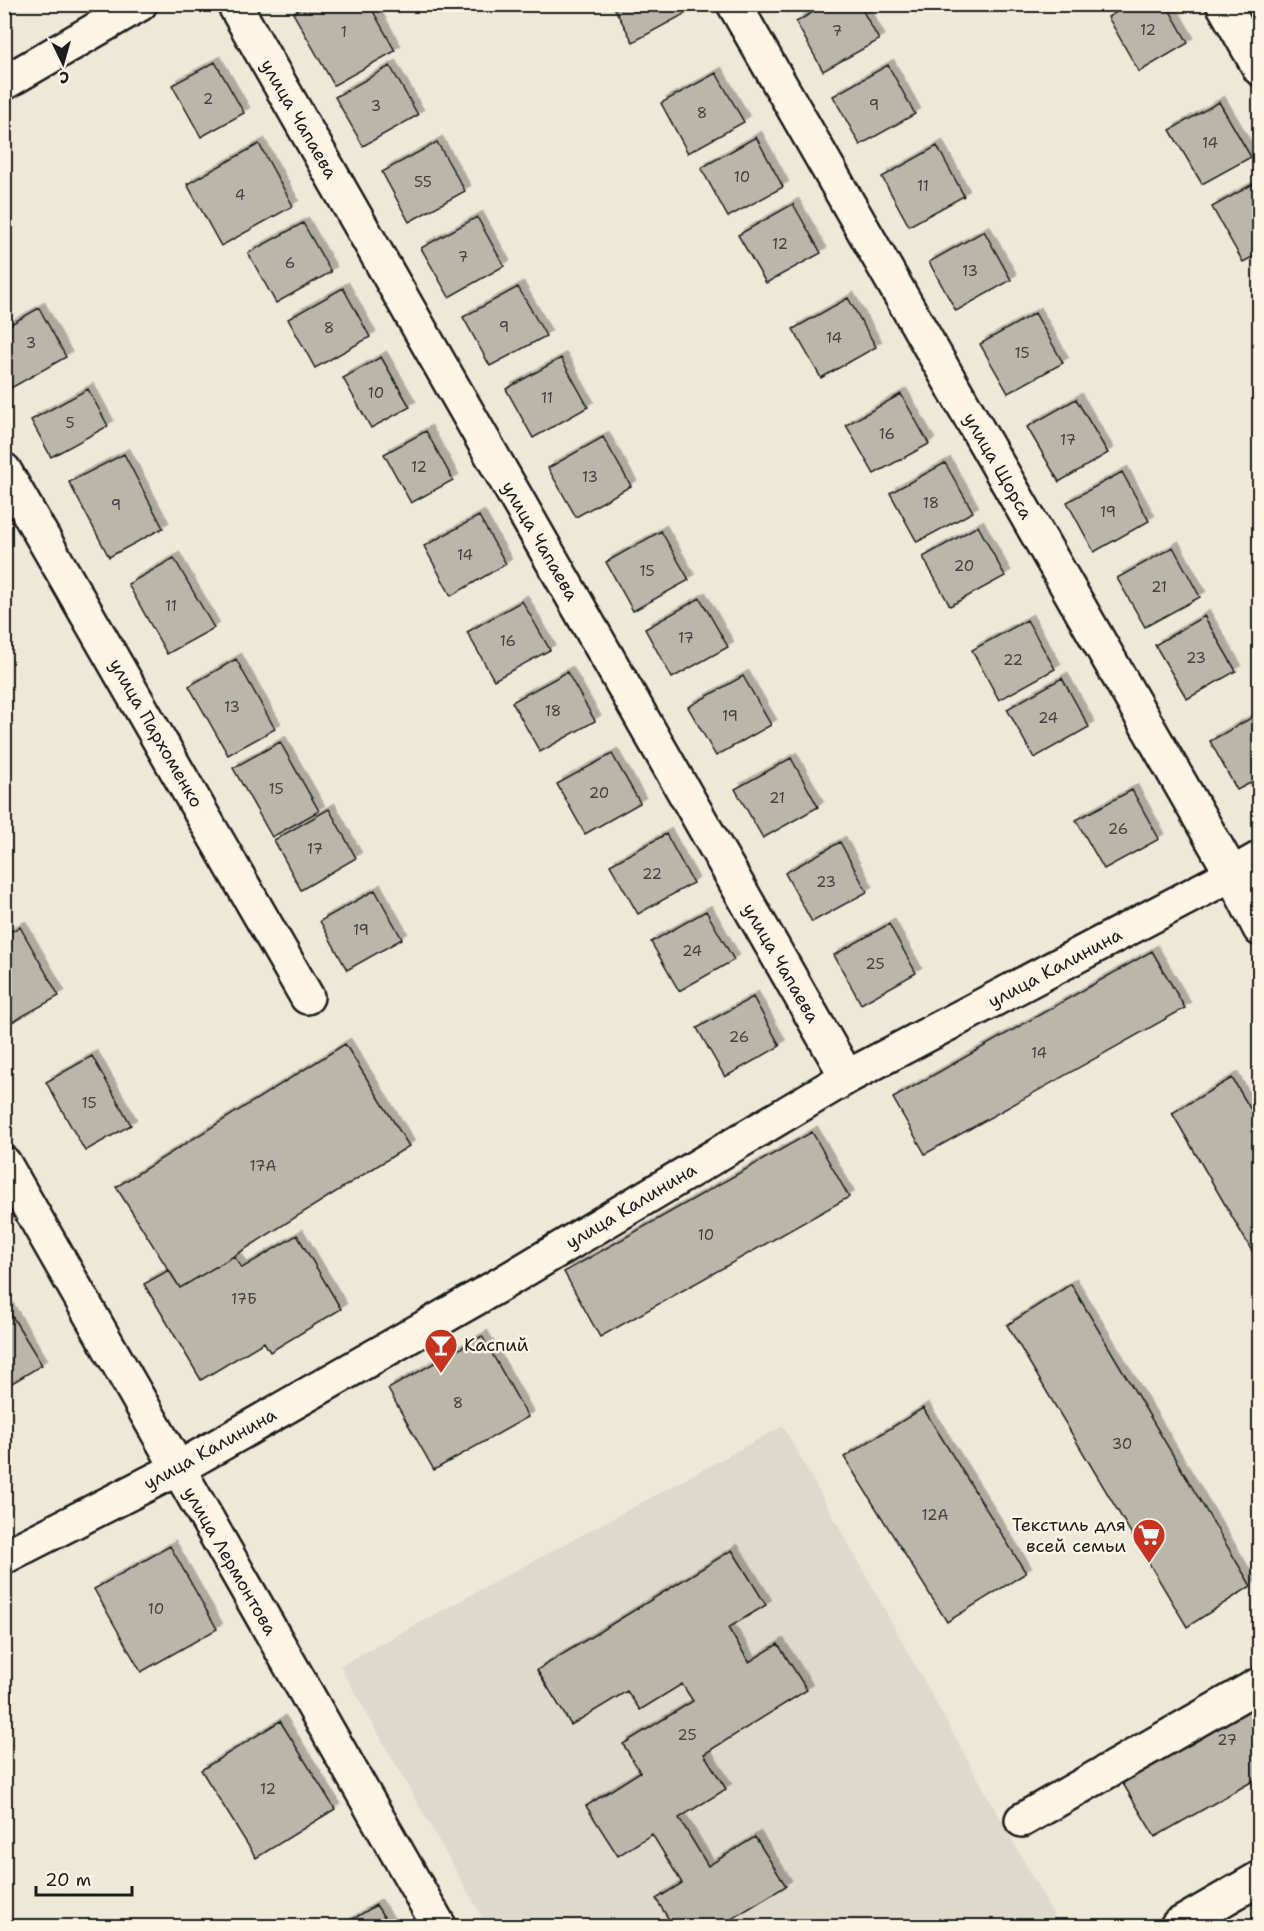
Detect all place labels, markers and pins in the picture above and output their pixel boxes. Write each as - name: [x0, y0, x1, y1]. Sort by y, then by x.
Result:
- bar icon: Каспий: [423, 1327, 459, 1374]
- place label: Каспий: [464, 1333, 529, 1357]
- place label: Текстиль для всей семьи: [1012, 1513, 1126, 1558]
- supermarket icon: Текстиль для всей семьи: [1131, 1517, 1167, 1564]

